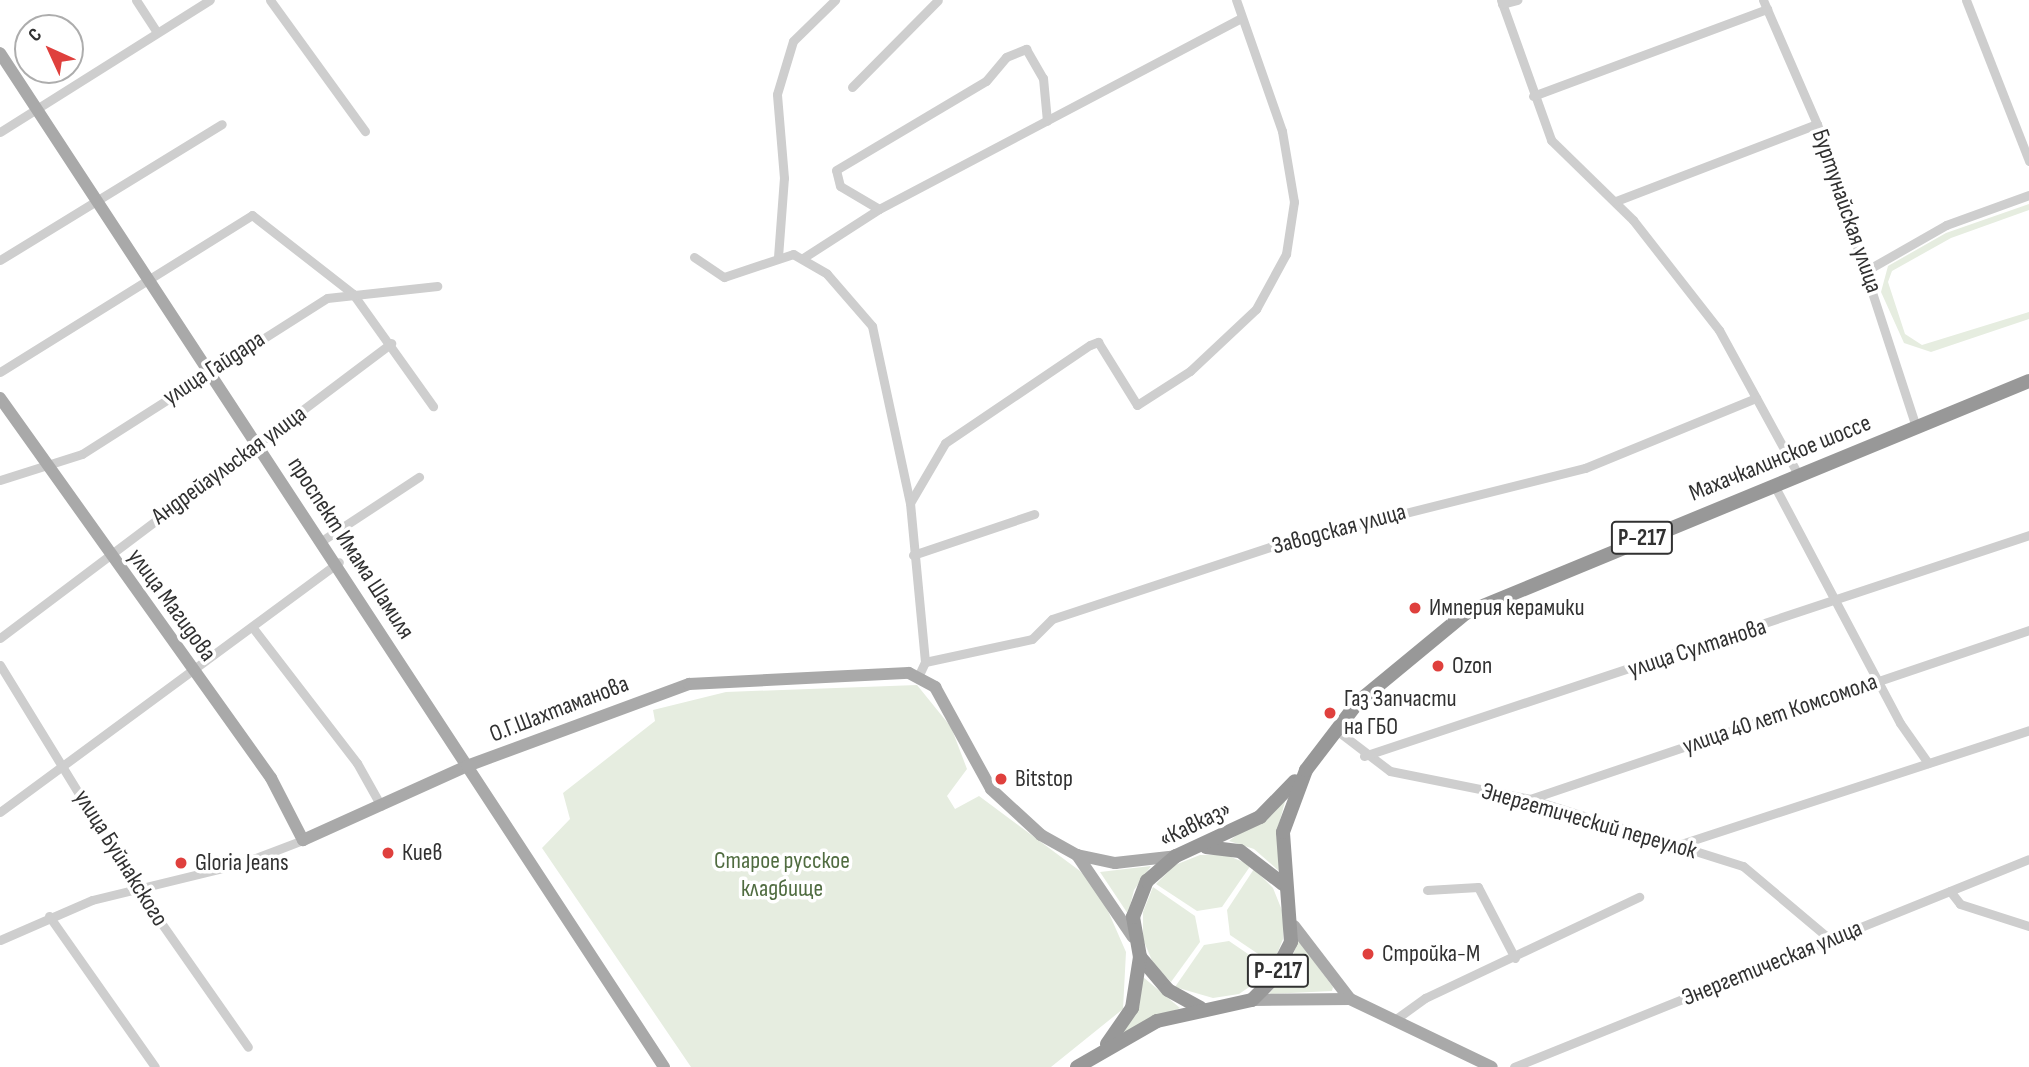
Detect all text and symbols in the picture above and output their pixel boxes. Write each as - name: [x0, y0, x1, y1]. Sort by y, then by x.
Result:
- north arrow: [14, 14, 84, 84]
- text: С: [24, 24, 47, 47]
- street label: Буртунайская улица: [1806, 125, 1888, 297]
- street label: улица Гайдара: [158, 325, 270, 411]
- street label: Андрейаульская улица: [146, 399, 312, 531]
- street label: Махачкалинское шоссе: [1685, 408, 1875, 508]
- street label: проспект Имама Шамиля: [281, 452, 421, 644]
- street label: Заводская улица: [1269, 497, 1409, 561]
- road number: Р-217: [1610, 518, 1674, 558]
- street label: улица Магидова: [122, 543, 222, 667]
- place label: Империя керамики: [1429, 594, 1584, 622]
- marker: Империя керамики: [1407, 600, 1423, 616]
- street label: улица Султанова: [1624, 612, 1770, 684]
- place label: Ozon: [1452, 652, 1492, 680]
- marker: Ozon: [1430, 658, 1446, 674]
- street label: улица 40 лет Комсомола: [1679, 667, 1881, 761]
- street label: О.Г.Шахтаманова: [485, 669, 633, 749]
- place label: Газ Запчасти на ГБО: [1344, 685, 1457, 741]
- marker: Газ Запчасти на ГБО: [1322, 705, 1338, 721]
- place label: Bitstop: [1015, 765, 1073, 793]
- marker: Bitstop: [993, 771, 1009, 787]
- street label: Энергетический переулок: [1478, 776, 1700, 866]
- street label: улица Буйнакского: [68, 784, 174, 932]
- street label: «Кавказ»: [1155, 794, 1235, 854]
- place label: Киев: [402, 839, 442, 867]
- marker: Киев: [380, 845, 396, 861]
- park label: Старое русское кладбище: [714, 847, 850, 903]
- place label: Gloria Jeans: [195, 849, 289, 877]
- marker: Gloria Jeans: [173, 855, 189, 871]
- street label: Энергетическая улица: [1678, 914, 1866, 1012]
- place label: Стройка-М: [1382, 940, 1480, 968]
- marker: Стройка-М: [1360, 946, 1376, 962]
- road number: Р-217: [1246, 952, 1310, 990]

